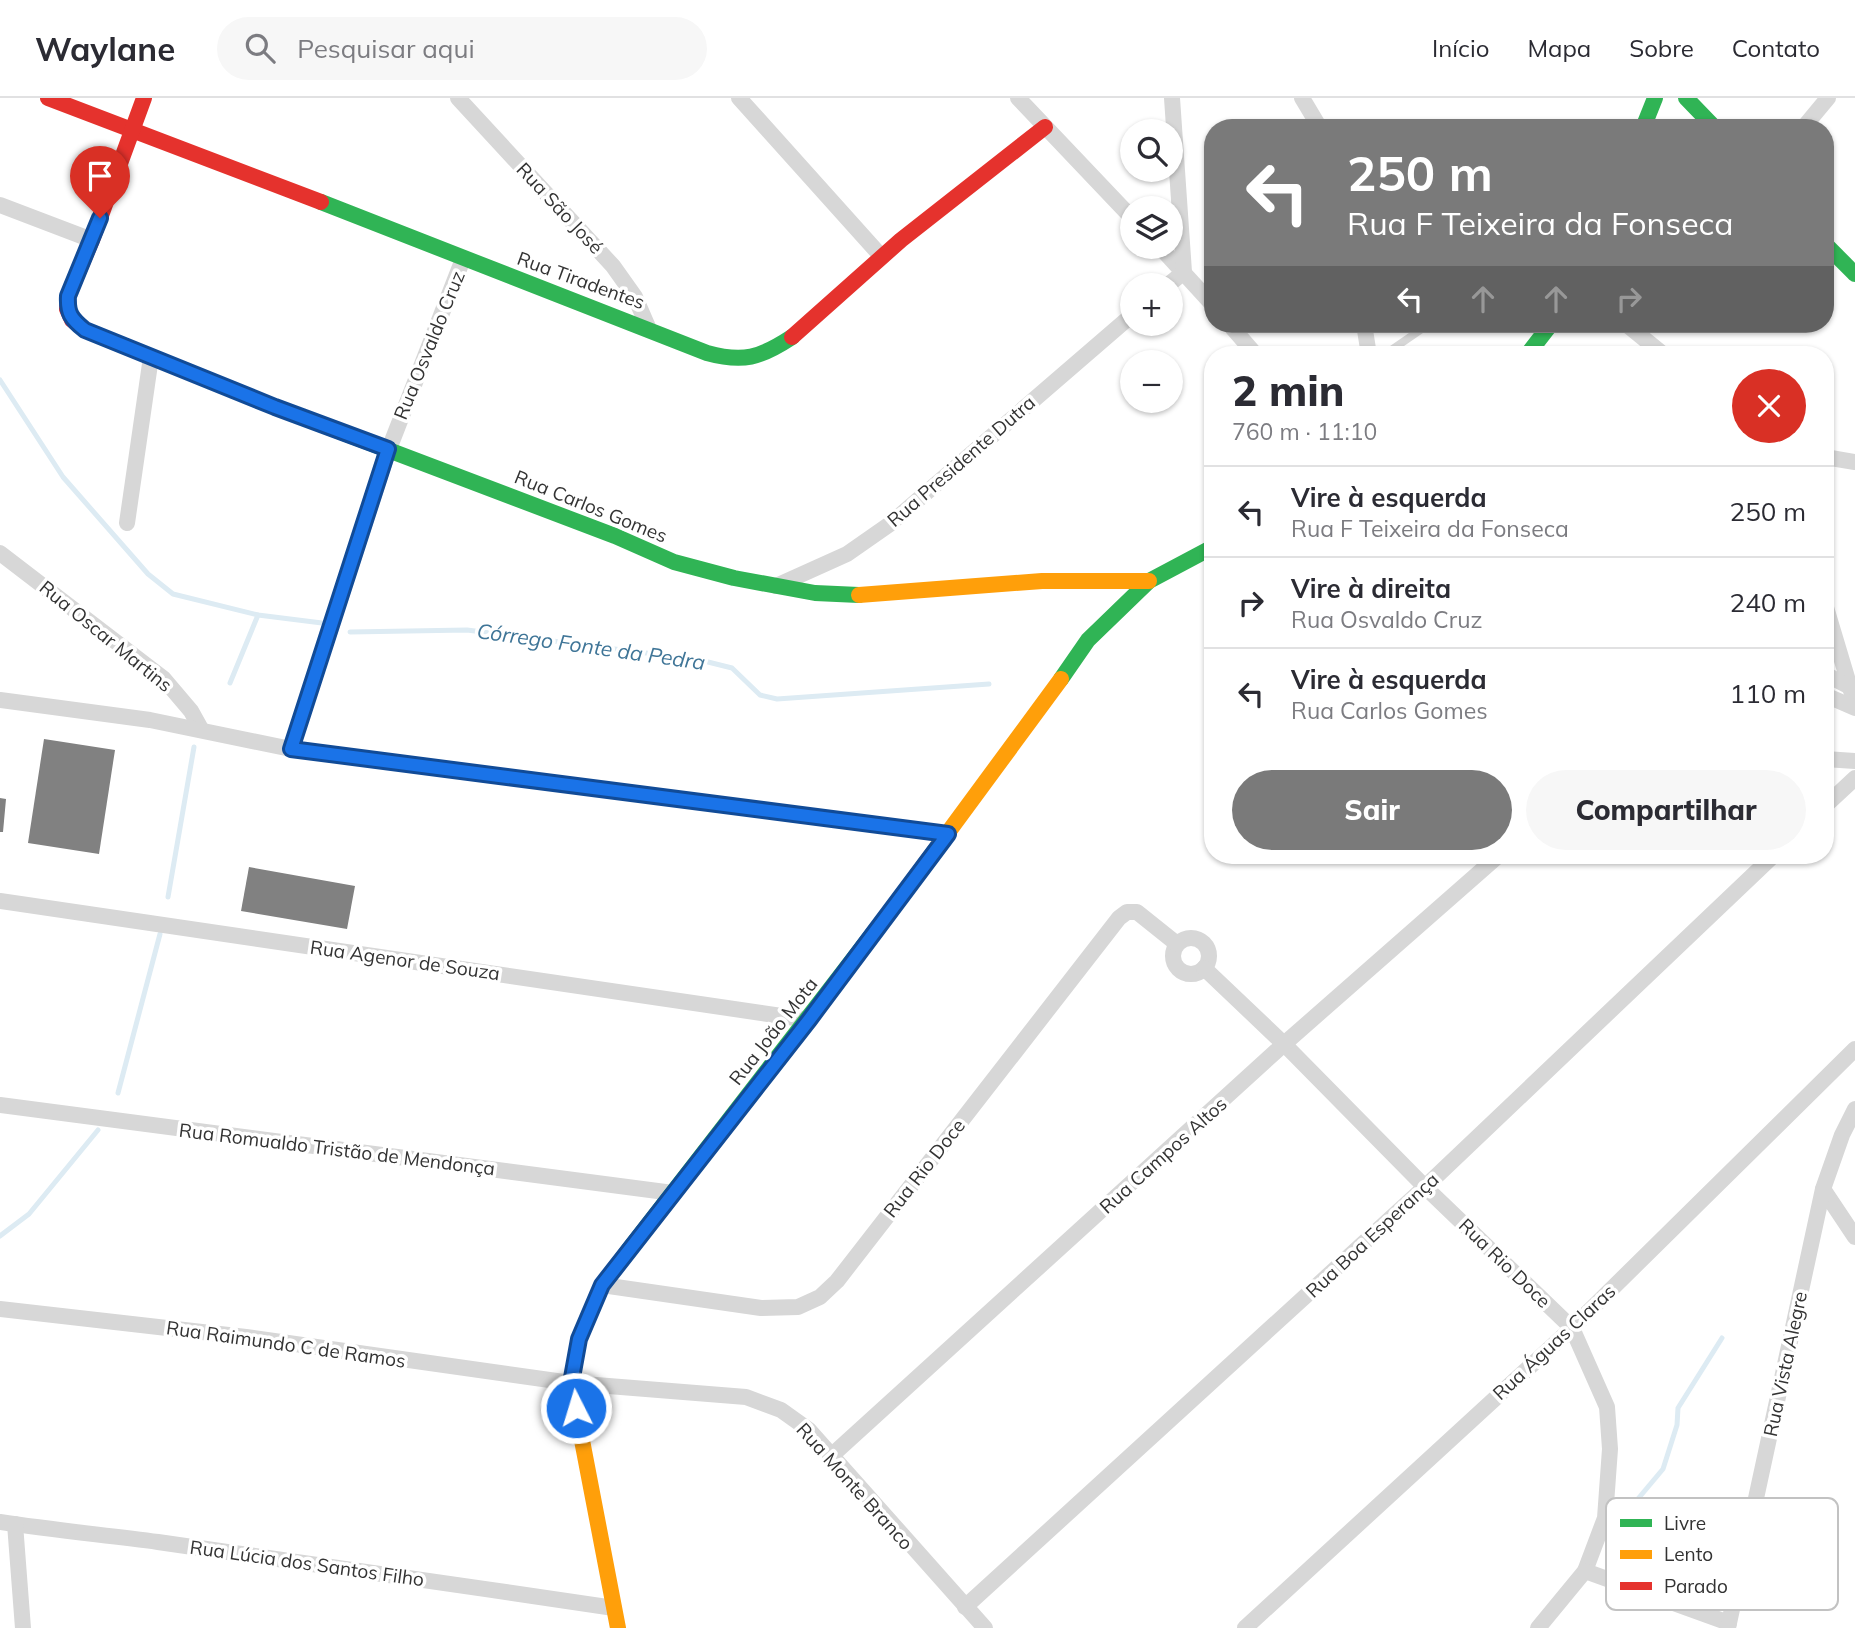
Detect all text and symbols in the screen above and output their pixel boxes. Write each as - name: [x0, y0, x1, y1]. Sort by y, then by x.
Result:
- search box: [217, 17, 707, 80]
- text: Waylane: [35, 28, 175, 69]
- icon: search: [241, 29, 279, 67]
- text: Pesquisar aqui: [297, 32, 475, 65]
- text: Início: [1432, 33, 1489, 63]
- text: Mapa: [1527, 33, 1591, 63]
- text: Sobre: [1629, 33, 1694, 63]
- text: Contato: [1732, 33, 1820, 63]
- map controls: [1120, 119, 1183, 413]
- button: search: [1120, 119, 1183, 182]
- text: 250 m: [1347, 142, 1493, 203]
- pin: [70, 146, 130, 218]
- icon: left: [1232, 147, 1323, 238]
- icon: arrive: [81, 157, 119, 195]
- street label: Rua São José: [512, 157, 608, 259]
- button: layers: [1120, 196, 1183, 259]
- text: Rua F Teixeira da Fonseca: [1347, 203, 1734, 243]
- street label: Rua Tiradentes: [514, 246, 648, 314]
- street label: Rua Osvaldo Cruz: [388, 267, 470, 423]
- button: +: [1120, 273, 1183, 336]
- icon: left: [1391, 280, 1429, 318]
- icon: ahead: [1464, 280, 1502, 318]
- icon: ahead: [1537, 280, 1575, 318]
- icon: right: [1610, 280, 1648, 318]
- button: −: [1120, 350, 1183, 413]
- text: 2 min: [1232, 364, 1345, 417]
- button: close: [1732, 369, 1806, 443]
- street label: Rua Presidente Dutra: [882, 390, 1040, 532]
- text: 760 m · 11:10: [1232, 417, 1377, 446]
- street label: Rua Carlos Gomes: [511, 464, 671, 548]
- text: Vire à esquerda: [1291, 481, 1487, 514]
- icon: left: [1232, 493, 1270, 531]
- text: 250 m: [1730, 495, 1806, 528]
- text: Rua F Teixeira da Fonseca: [1291, 514, 1569, 543]
- text: Vire à direita: [1291, 572, 1451, 605]
- street label: Rua Oscar Martins: [35, 575, 177, 697]
- icon: right: [1232, 584, 1270, 622]
- text: 240 m: [1730, 586, 1806, 619]
- text: Rua Osvaldo Cruz: [1291, 605, 1482, 634]
- water label: Córrego Fonte da Pedra: [475, 617, 707, 675]
- text: Vire à esquerda: [1291, 663, 1487, 696]
- icon: left: [1232, 675, 1270, 713]
- text: 110 m: [1730, 677, 1806, 710]
- text: Rua Carlos Gomes: [1291, 696, 1488, 725]
- button: Sair: [1232, 770, 1512, 850]
- button: Compartilhar: [1526, 770, 1806, 850]
- street label: Rua Agenor de Souza: [309, 935, 501, 985]
- street label: Rua João Mota: [724, 972, 822, 1090]
- street label: Rua Campos Altos: [1094, 1091, 1232, 1219]
- street label: Rua Rio Doce: [878, 1114, 970, 1222]
- street label: Rua Romualdo Tristão de Mendonça: [178, 1118, 496, 1180]
- street label: Rua Boa Esperança: [1301, 1167, 1443, 1303]
- street label: Rua Rio Doce: [1454, 1213, 1556, 1313]
- street label: Rua Águas Claras: [1488, 1279, 1620, 1405]
- street label: Rua Vista Alegre: [1758, 1289, 1812, 1439]
- street label: Rua Raimundo C de Ramos: [165, 1315, 407, 1373]
- position arrow: [539, 1371, 613, 1445]
- street label: Rua Monte Branco: [792, 1417, 918, 1555]
- legend: [1606, 1498, 1838, 1610]
- text: Livre: [1664, 1511, 1706, 1535]
- street label: Rua Lúcia dos Santos Filho: [188, 1535, 426, 1591]
- text: Lento: [1664, 1542, 1713, 1566]
- text: Parado: [1664, 1574, 1728, 1598]

